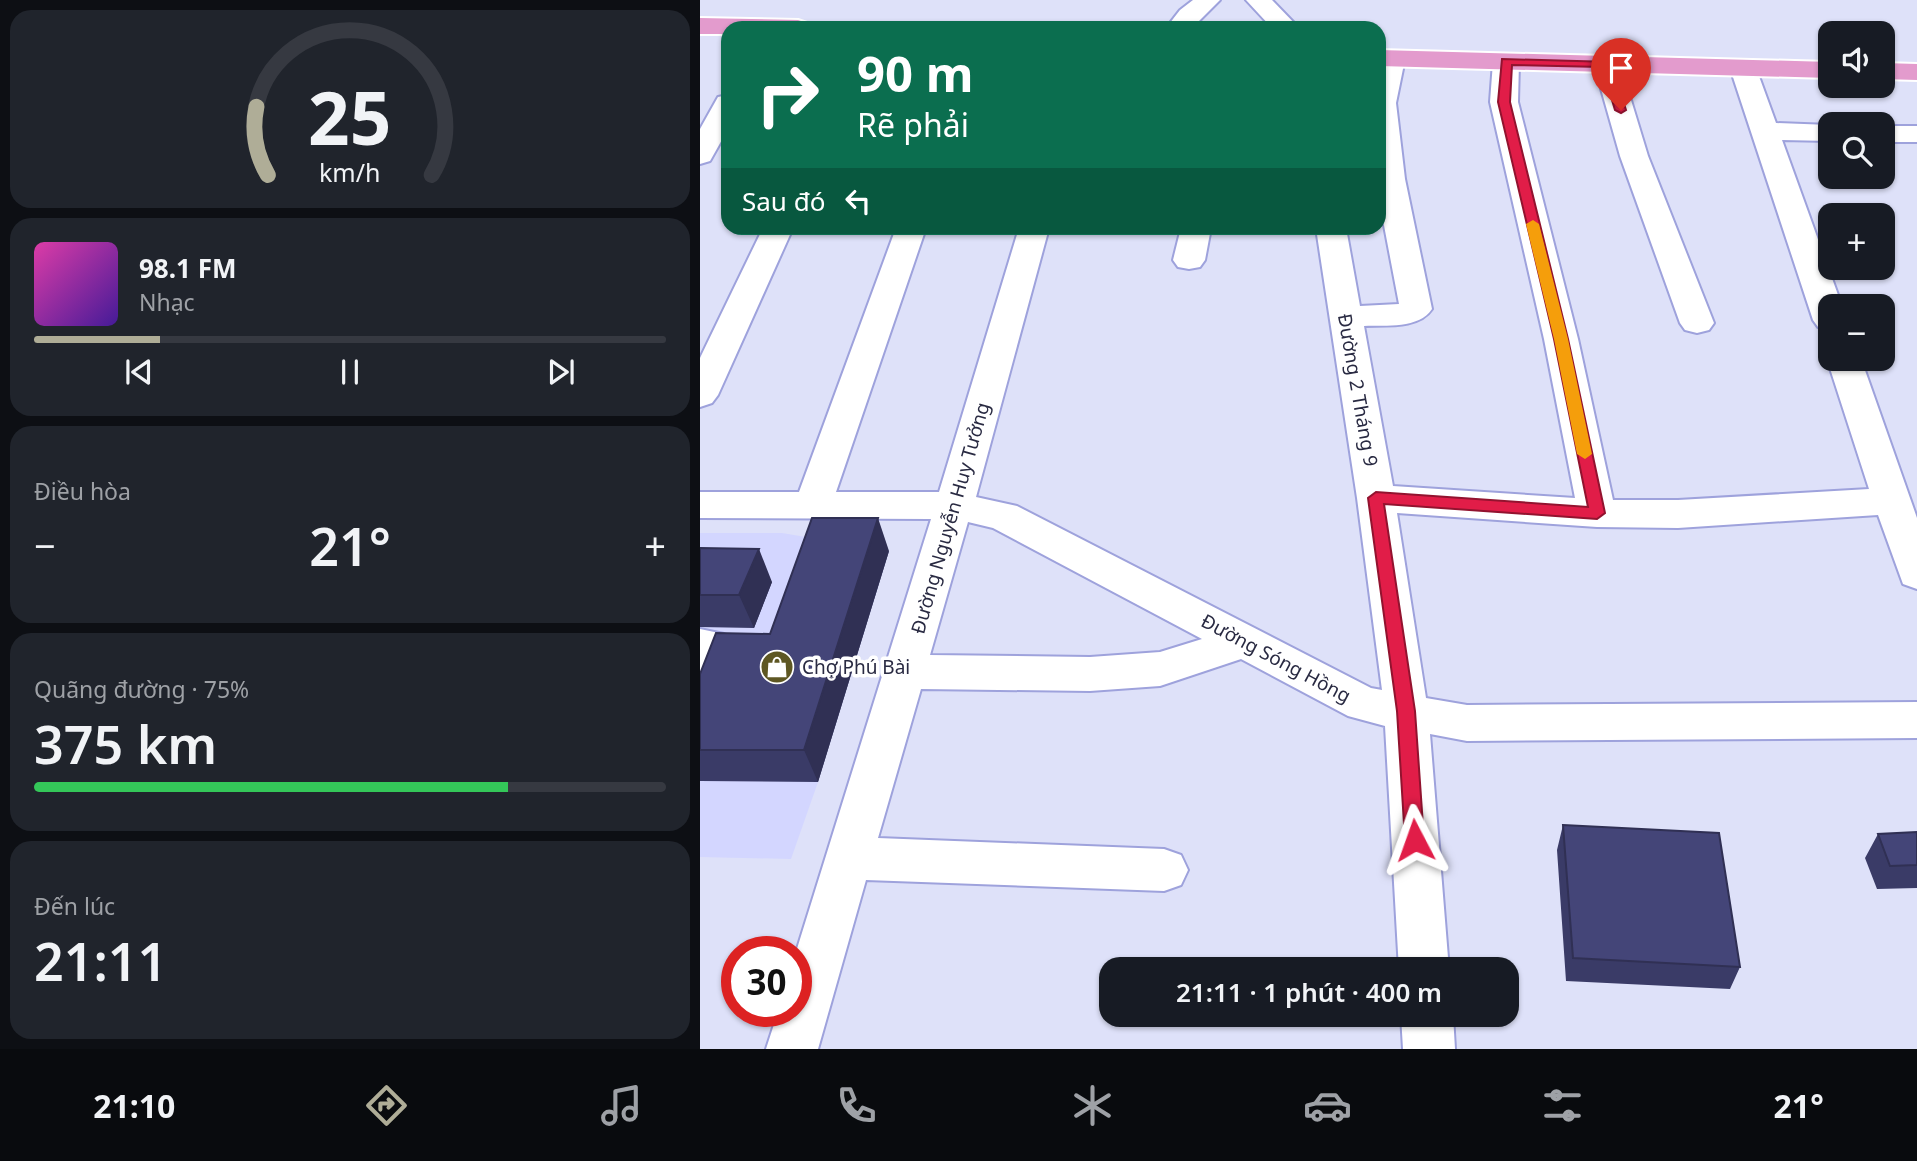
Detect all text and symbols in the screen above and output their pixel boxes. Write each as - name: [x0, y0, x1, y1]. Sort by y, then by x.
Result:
- map controls: [1818, 21, 1895, 371]
- button: sound: [1818, 21, 1895, 98]
- pin: [1591, 38, 1651, 110]
- text: 90 m: [857, 40, 974, 106]
- icon: right: [742, 49, 833, 140]
- icon: arrive: [1602, 49, 1640, 87]
- text: 25: [308, 67, 392, 166]
- text: Rẽ phải: [857, 103, 969, 146]
- button: search: [1818, 112, 1895, 189]
- text: km/h: [319, 155, 381, 189]
- icon: left: [839, 182, 877, 220]
- text: Sau đó: [742, 183, 825, 219]
- button: +: [1818, 203, 1895, 280]
- text: 98.1 FM: [139, 250, 236, 286]
- text: Nhạc: [139, 286, 195, 318]
- button: −: [1818, 294, 1895, 371]
- street label: Đường 2 Tháng 9: [1332, 312, 1384, 468]
- icon: previous: [120, 353, 158, 391]
- icon: pause: [331, 353, 369, 391]
- icon: next: [542, 353, 580, 391]
- street label: Đường Nguyễn Huy Tưởng: [904, 399, 996, 637]
- text: Điều hòa: [34, 475, 131, 507]
- text: 21°: [309, 510, 391, 581]
- text: −: [34, 519, 56, 571]
- text: +: [644, 519, 666, 571]
- street label: Đường Sóng Hồng: [1197, 608, 1355, 708]
- shop icon: Chợ Phú Bài: [758, 648, 796, 686]
- place label: Chợ Phú Bài: [802, 654, 910, 680]
- text: Quãng đường · 75%: [34, 673, 249, 705]
- text: 375 km: [34, 708, 217, 779]
- position arrow: [1378, 803, 1452, 877]
- text: Đến lúc: [34, 890, 115, 922]
- text: 21:11: [34, 925, 167, 996]
- speed limit sign: 30: [721, 936, 812, 1027]
- text: 21:11 · 1 phút · 400 m: [1176, 974, 1442, 1010]
- icon: directions: [362, 1081, 411, 1130]
- icon: music: [597, 1081, 646, 1130]
- icon: phone: [832, 1081, 881, 1130]
- icon: climate: [1068, 1081, 1117, 1130]
- icon: car: [1303, 1081, 1352, 1130]
- icon: filters: [1538, 1081, 1587, 1130]
- text: 21:10: [93, 1084, 175, 1127]
- text: 21°: [1774, 1084, 1824, 1127]

